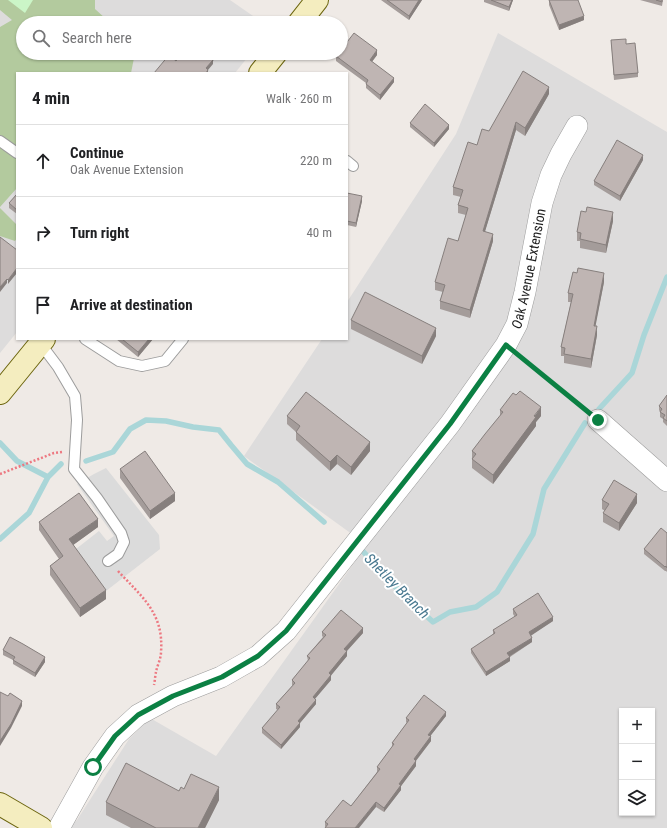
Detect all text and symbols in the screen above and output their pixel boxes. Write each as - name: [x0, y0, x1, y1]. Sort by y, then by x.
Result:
- search box: [16, 16, 348, 60]
- icon: search: [30, 27, 52, 49]
- text: Search here: [62, 29, 132, 47]
- text: 4 min: [32, 88, 70, 108]
- text: Walk · 260 m: [266, 91, 332, 106]
- text: Continue: [70, 144, 124, 162]
- icon: ahead: [32, 150, 54, 172]
- text: 220 m: [300, 153, 332, 168]
- text: Oak Avenue Extension: [70, 162, 183, 177]
- street label: Oak Avenue Extension: [508, 207, 549, 332]
- icon: right: [32, 222, 54, 244]
- text: Turn right: [70, 224, 129, 242]
- text: 40 m: [306, 225, 332, 240]
- icon: arrive: [32, 294, 54, 316]
- text: Arrive at destination: [70, 296, 193, 314]
- route end: [589, 411, 607, 429]
- water label: Shetley Branch: [361, 550, 433, 622]
- map controls: [619, 708, 655, 816]
- button: +: [619, 708, 655, 744]
- button: −: [619, 744, 655, 780]
- route start: [84, 758, 102, 776]
- button: layers: [619, 780, 655, 816]

